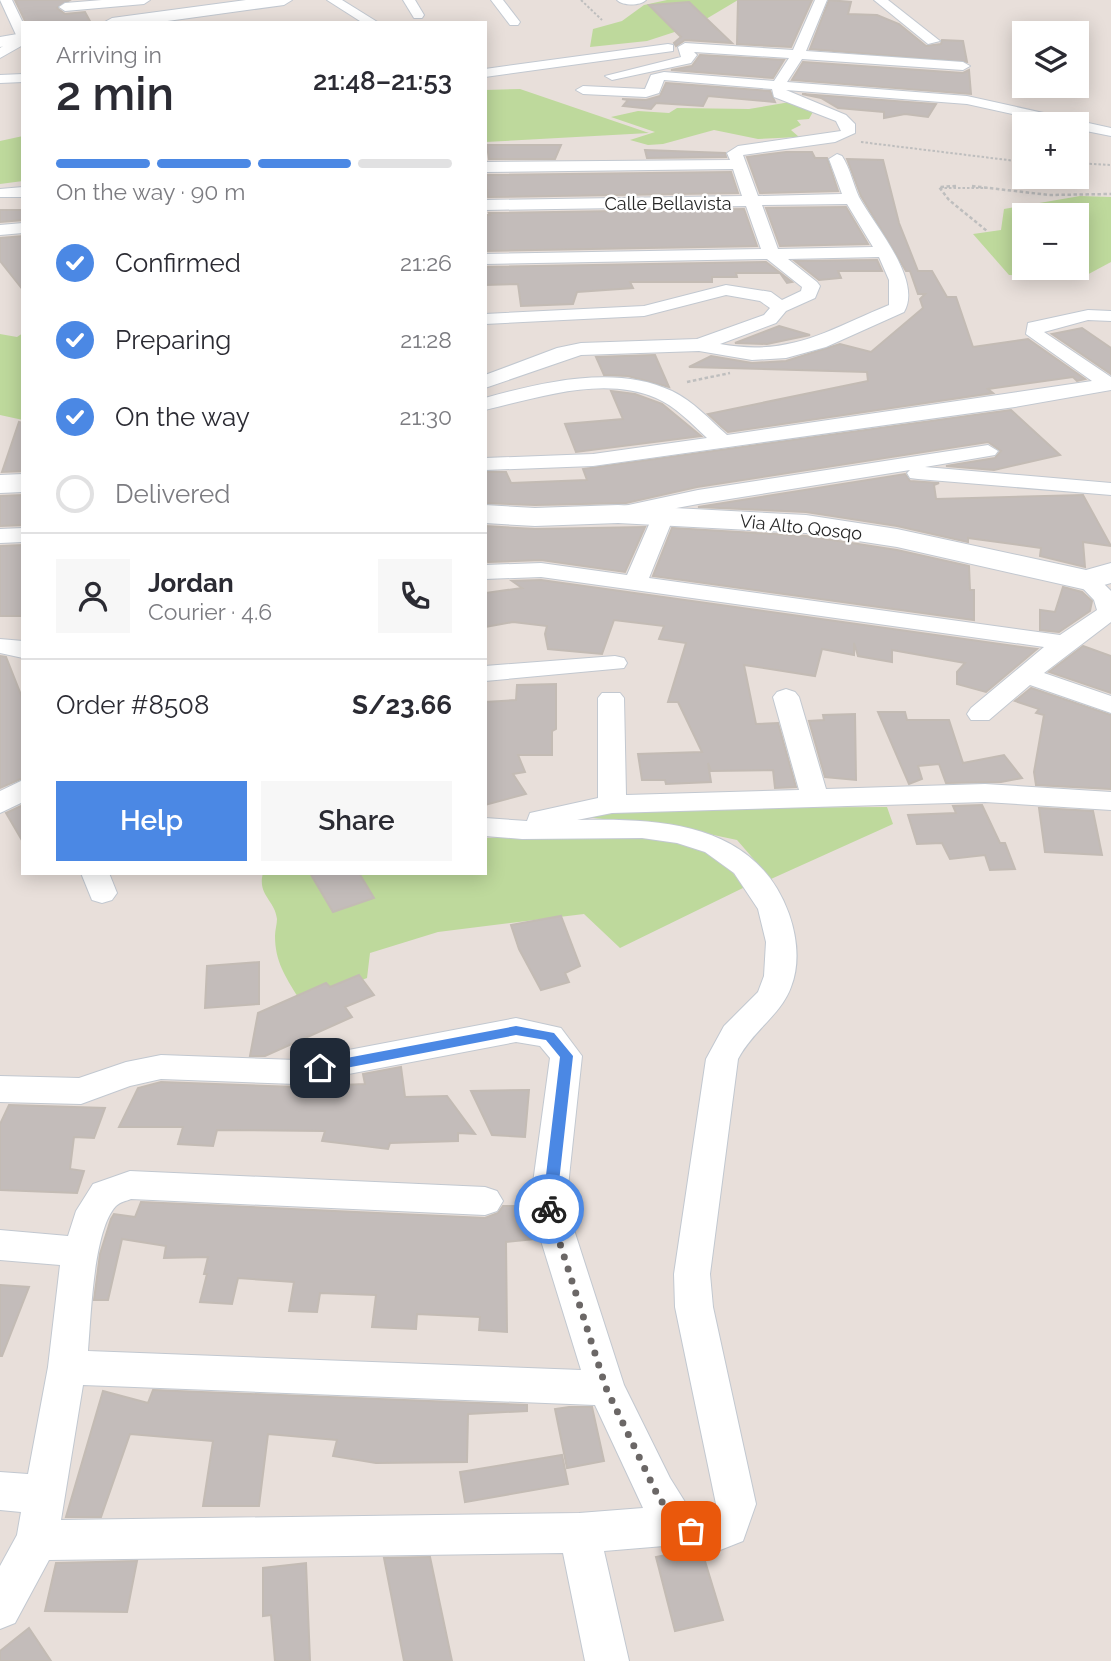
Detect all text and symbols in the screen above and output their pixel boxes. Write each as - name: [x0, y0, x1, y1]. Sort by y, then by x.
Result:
- map controls: [1012, 21, 1089, 280]
- button: layers: [1012, 21, 1089, 98]
- text: Arriving in: [56, 41, 162, 68]
- text: 21:48–21:53: [313, 66, 452, 96]
- text: 2 min: [56, 67, 174, 121]
- button: +: [1012, 112, 1089, 189]
- text: On the way · 90 m: [56, 178, 245, 205]
- street label: Calle Bellavista: [604, 193, 732, 214]
- button: −: [1012, 203, 1089, 280]
- icon: check: [56, 244, 94, 282]
- text: Confirmed: [115, 248, 241, 278]
- text: 21:26: [400, 249, 452, 276]
- icon: check: [56, 321, 94, 359]
- text: Preparing: [115, 325, 231, 355]
- text: 21:28: [400, 326, 452, 353]
- icon: check: [56, 398, 94, 436]
- text: On the way: [115, 402, 250, 432]
- text: 21:30: [399, 403, 452, 430]
- text: Delivered: [115, 479, 230, 509]
- street label: Via Alto Qosqo: [739, 510, 864, 544]
- button: person: [56, 559, 130, 633]
- button: phone: [378, 559, 452, 633]
- text: Jordan: [148, 568, 234, 598]
- text: Courier · 4.6: [148, 598, 272, 625]
- text: Order #8508: [56, 690, 209, 720]
- text: S/23.66: [352, 690, 452, 720]
- button: Help: [56, 781, 247, 861]
- button: Share: [261, 781, 452, 861]
- pin: [290, 1038, 350, 1098]
- icon: home: [301, 1049, 339, 1087]
- courier: [514, 1174, 584, 1244]
- icon: bike: [530, 1190, 568, 1228]
- pin: [661, 1501, 721, 1561]
- icon: bag: [672, 1512, 710, 1550]

